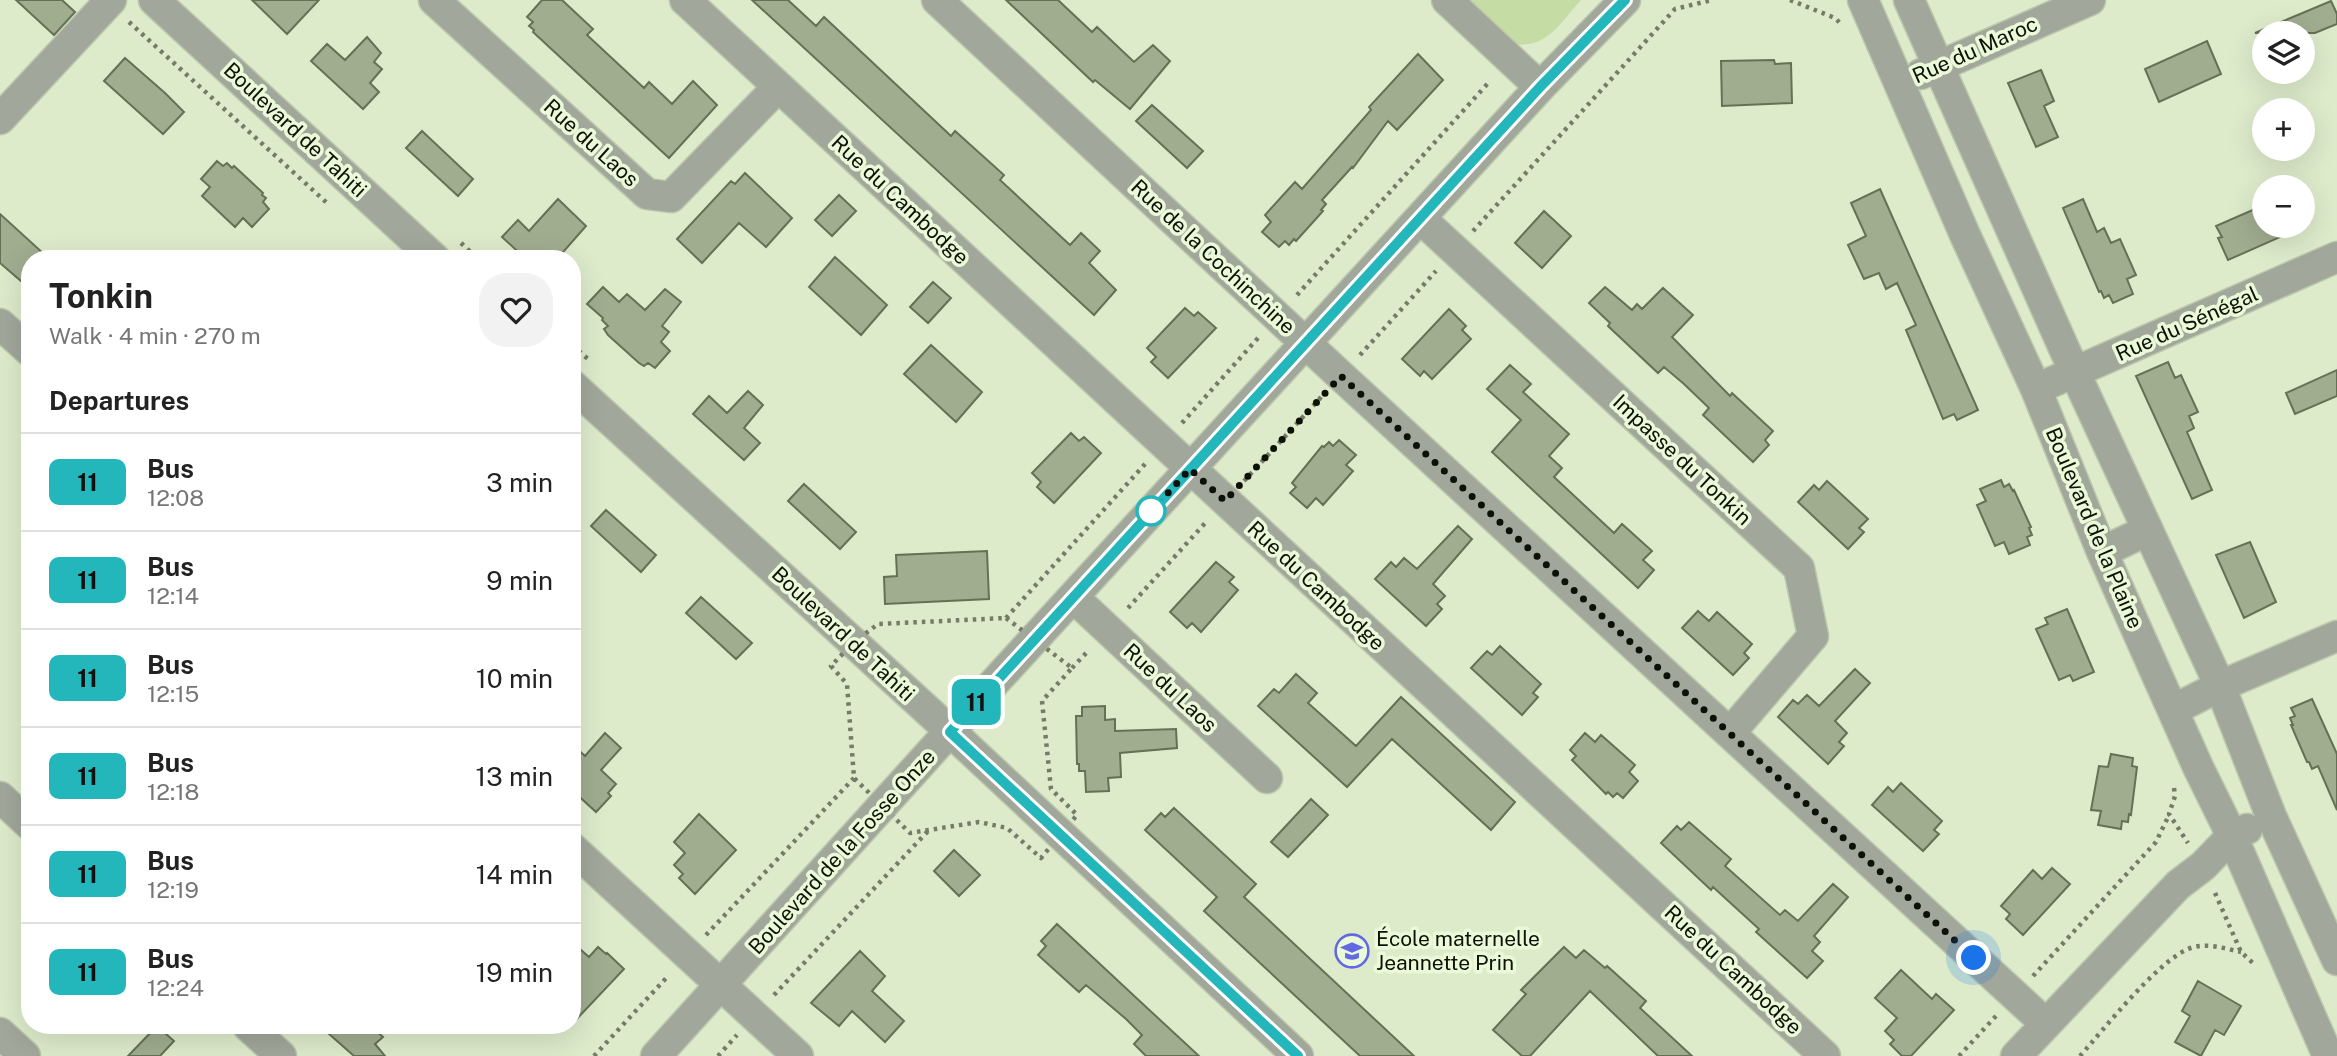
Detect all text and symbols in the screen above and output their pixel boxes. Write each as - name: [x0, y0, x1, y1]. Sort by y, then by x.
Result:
- street label: Rue du Maroc: [1908, 11, 2041, 88]
- map controls: [2252, 21, 2315, 238]
- button: layers: [2252, 21, 2315, 84]
- street label: Boulevard de Tahiti: [219, 57, 372, 202]
- street label: Rue du Laos: [539, 94, 644, 192]
- button: +: [2252, 98, 2315, 161]
- street label: Rue du Cambodge: [827, 130, 974, 270]
- street label: Rue de la Cochinchine: [1126, 174, 1301, 339]
- button: −: [2252, 175, 2315, 238]
- button: heart: [479, 273, 553, 347]
- text: Tonkin: [49, 277, 153, 315]
- street label: Rue du Sénégal: [2112, 281, 2262, 366]
- text: Walk · 4 min · 270 m: [49, 322, 261, 349]
- text: Departures: [49, 385, 189, 416]
- street label: Impasse du Tonkin: [1608, 389, 1757, 530]
- street label: Boulevard de la Plaine: [2041, 423, 2148, 632]
- text: Bus: [147, 453, 194, 484]
- text: 3 min: [486, 467, 553, 498]
- text: 11: [77, 468, 98, 496]
- text: 12:08: [147, 484, 204, 511]
- unlabelled marker: [1136, 496, 1166, 526]
- street label: Rue du Cambodge: [1243, 516, 1390, 656]
- text: Bus: [147, 551, 194, 582]
- street label: Boulevard de Tahiti: [767, 561, 920, 706]
- text: 9 min: [486, 565, 553, 596]
- text: 11: [77, 566, 98, 594]
- text: 12:14: [147, 582, 199, 609]
- street label: Rue du Laos: [1118, 638, 1222, 737]
- text: Bus: [147, 649, 194, 680]
- text: 10 min: [476, 663, 553, 694]
- text: 11: [77, 664, 98, 692]
- line badge: 11: [944, 679, 1007, 725]
- text: 12:15: [147, 680, 199, 707]
- text: 11: [966, 688, 986, 716]
- street label: Boulevard de la Fosse Onze: [743, 744, 940, 959]
- text: Bus: [147, 747, 194, 778]
- text: 13 min: [476, 761, 553, 792]
- text: 11: [77, 762, 98, 790]
- text: 12:18: [147, 778, 200, 805]
- text: Bus: [147, 845, 194, 876]
- text: 14 min: [476, 859, 553, 890]
- text: 11: [77, 860, 98, 888]
- text: 12:19: [147, 876, 199, 903]
- street label: Rue du Cambodge: [1660, 900, 1807, 1040]
- place label: École maternelle Jeannette Prin: [1376, 926, 1540, 975]
- school or university icon: École maternelle Jeannette Prin: [1333, 932, 1371, 970]
- your location: [1956, 940, 1991, 975]
- text: Bus: [147, 943, 194, 974]
- text: 19 min: [476, 957, 553, 988]
- text: 11: [77, 958, 98, 986]
- text: 12:24: [147, 974, 204, 1001]

